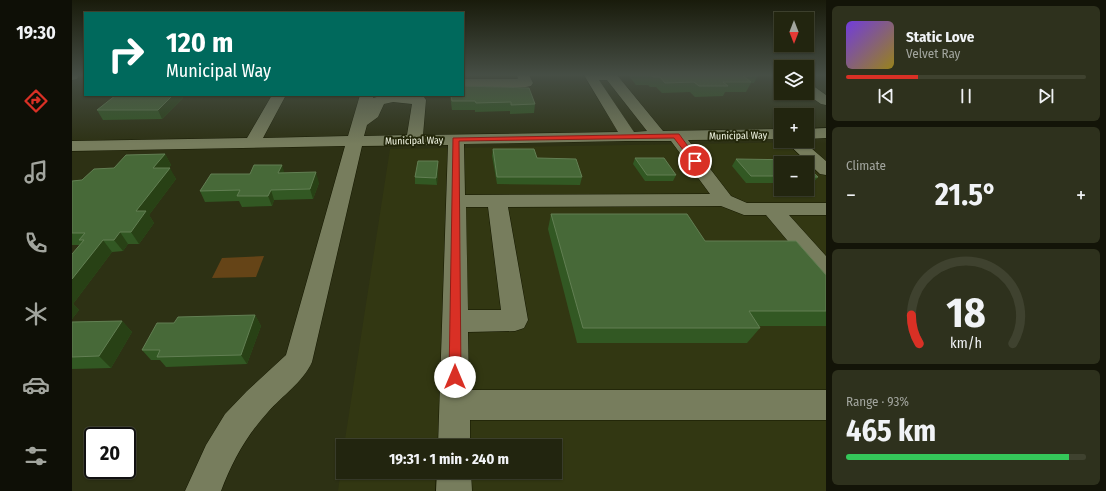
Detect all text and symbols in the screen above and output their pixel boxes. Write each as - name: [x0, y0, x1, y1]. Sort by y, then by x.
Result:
- north arrow: [774, 12, 814, 52]
- map controls: [774, 12, 814, 196]
- text: 19:30: [16, 22, 56, 44]
- text: 120 m: [166, 26, 233, 59]
- icon: right: [100, 28, 152, 80]
- text: Static Love: [906, 28, 974, 46]
- text: Velvet Ray: [906, 46, 960, 61]
- text: Municipal Way: [166, 60, 271, 82]
- button: layers: [774, 60, 814, 100]
- icon: previous: [875, 85, 897, 107]
- icon: pause: [955, 85, 977, 107]
- icon: next: [1035, 85, 1057, 107]
- icon: directions: [22, 87, 50, 115]
- button: +: [774, 108, 814, 148]
- street label: Municipal Way: [709, 129, 768, 143]
- street label: Municipal Way: [385, 134, 444, 148]
- pin: [678, 144, 712, 178]
- icon: arrive: [684, 150, 706, 172]
- button: −: [774, 156, 814, 196]
- icon: music: [22, 158, 50, 186]
- text: Climate: [846, 158, 886, 173]
- text: 21.5°: [935, 177, 997, 213]
- text: −: [846, 182, 856, 209]
- text: +: [1076, 182, 1086, 209]
- icon: phone: [22, 229, 50, 257]
- text: 18: [946, 288, 986, 338]
- icon: climate: [22, 300, 50, 328]
- text: km/h: [950, 335, 982, 352]
- position arrow: [434, 356, 476, 398]
- icon: car: [22, 371, 50, 399]
- text: Range · 93%: [846, 394, 909, 409]
- text: 465 km: [846, 413, 936, 449]
- speed limit sign: 20: [84, 427, 136, 479]
- icon: filters: [22, 442, 50, 470]
- text: 19:31 · 1 min · 240 m: [389, 450, 509, 468]

